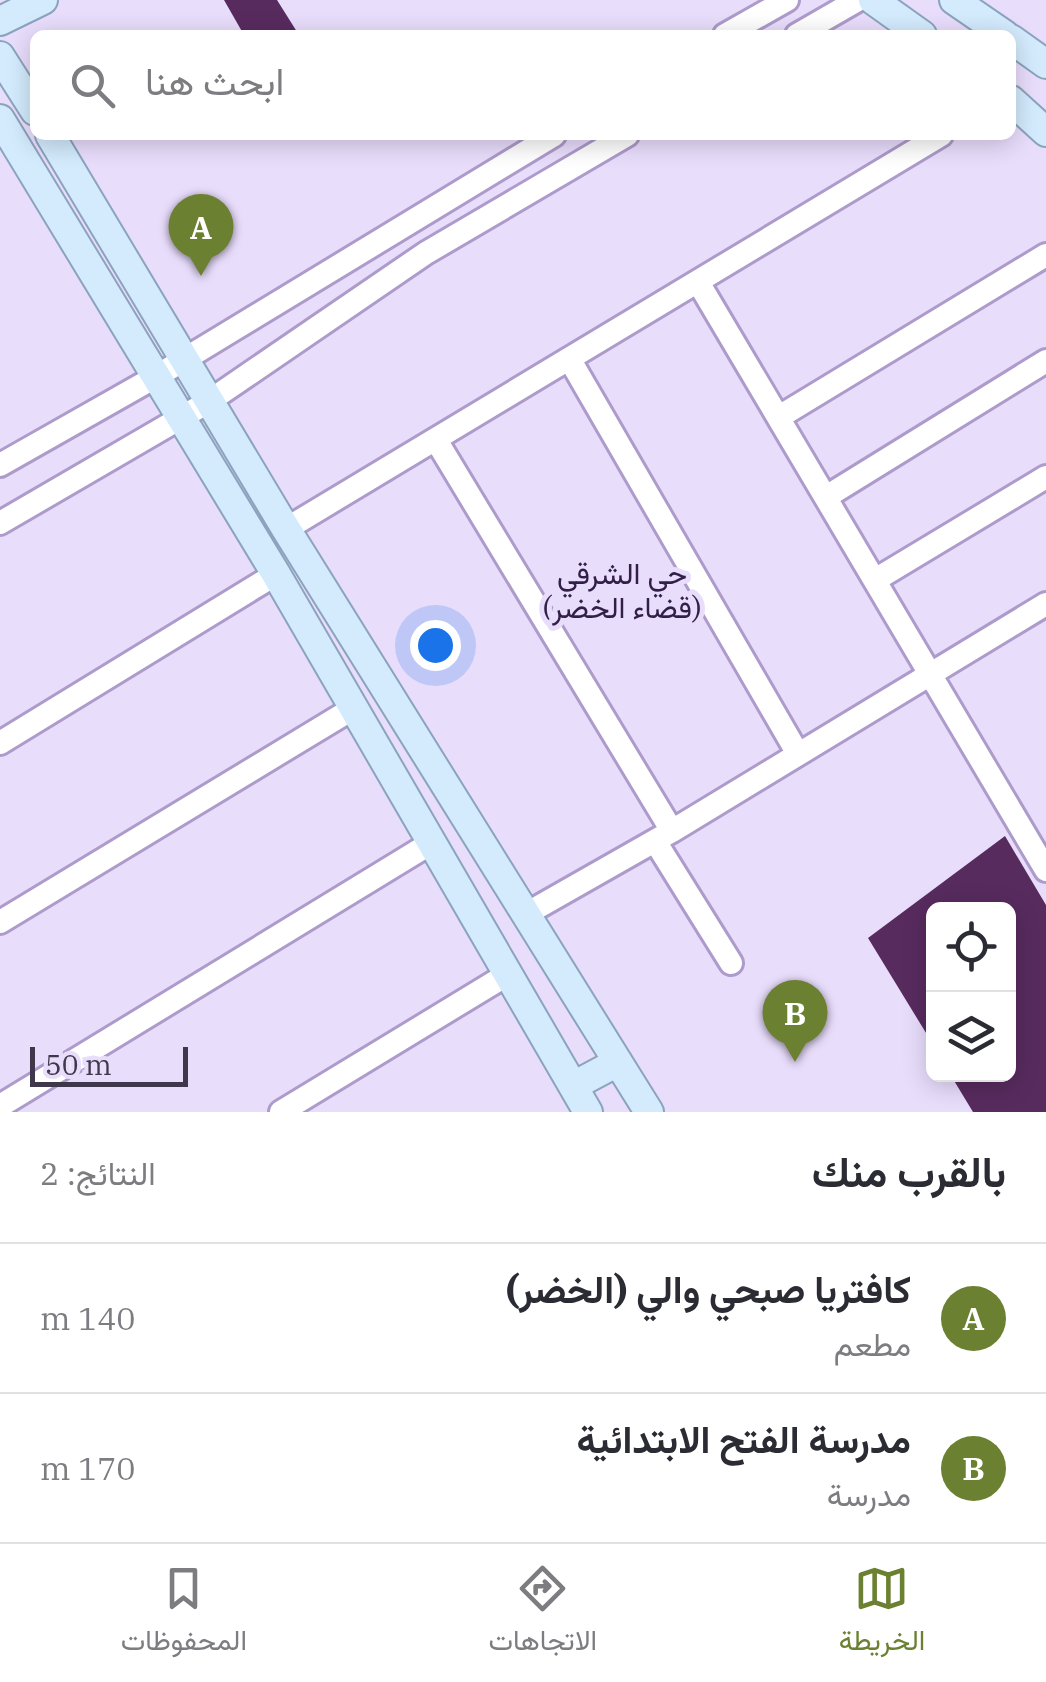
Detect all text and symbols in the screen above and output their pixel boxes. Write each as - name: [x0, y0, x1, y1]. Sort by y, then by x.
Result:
- search box: [30, 30, 1016, 140]
- text: ابحث هنا: [145, 56, 284, 105]
- icon: search: [65, 58, 120, 113]
- pin: A: [168, 194, 234, 276]
- district label: حي الشرقي (قضاء الخضر): [542, 553, 702, 626]
- your location: [410, 620, 461, 671]
- map controls: [926, 902, 1016, 1082]
- button: locate: [926, 902, 1016, 992]
- pin: B: [762, 980, 828, 1062]
- button: layers: [926, 992, 1016, 1082]
- scale bar: [30, 1042, 188, 1086]
- text: 50 m: [45, 1046, 112, 1083]
- text: بالقرب منك: [812, 1144, 1006, 1199]
- text: النتائج: 2: [40, 1152, 156, 1194]
- text: كافتريا صبحي والي (الخضر): [506, 1264, 911, 1313]
- text: 140 m: [40, 1297, 136, 1339]
- text: A: [962, 1297, 985, 1339]
- text: مطعم: [834, 1323, 911, 1365]
- text: مدرسة الفتح الابتدائية: [577, 1414, 911, 1463]
- text: 170 m: [40, 1447, 136, 1489]
- text: B: [962, 1447, 985, 1489]
- text: مدرسة: [827, 1473, 911, 1515]
- tab: المحفوظات: [121, 1561, 247, 1665]
- tab: الاتجاهات: [488, 1561, 597, 1665]
- tab: الخريطة: [839, 1561, 925, 1665]

